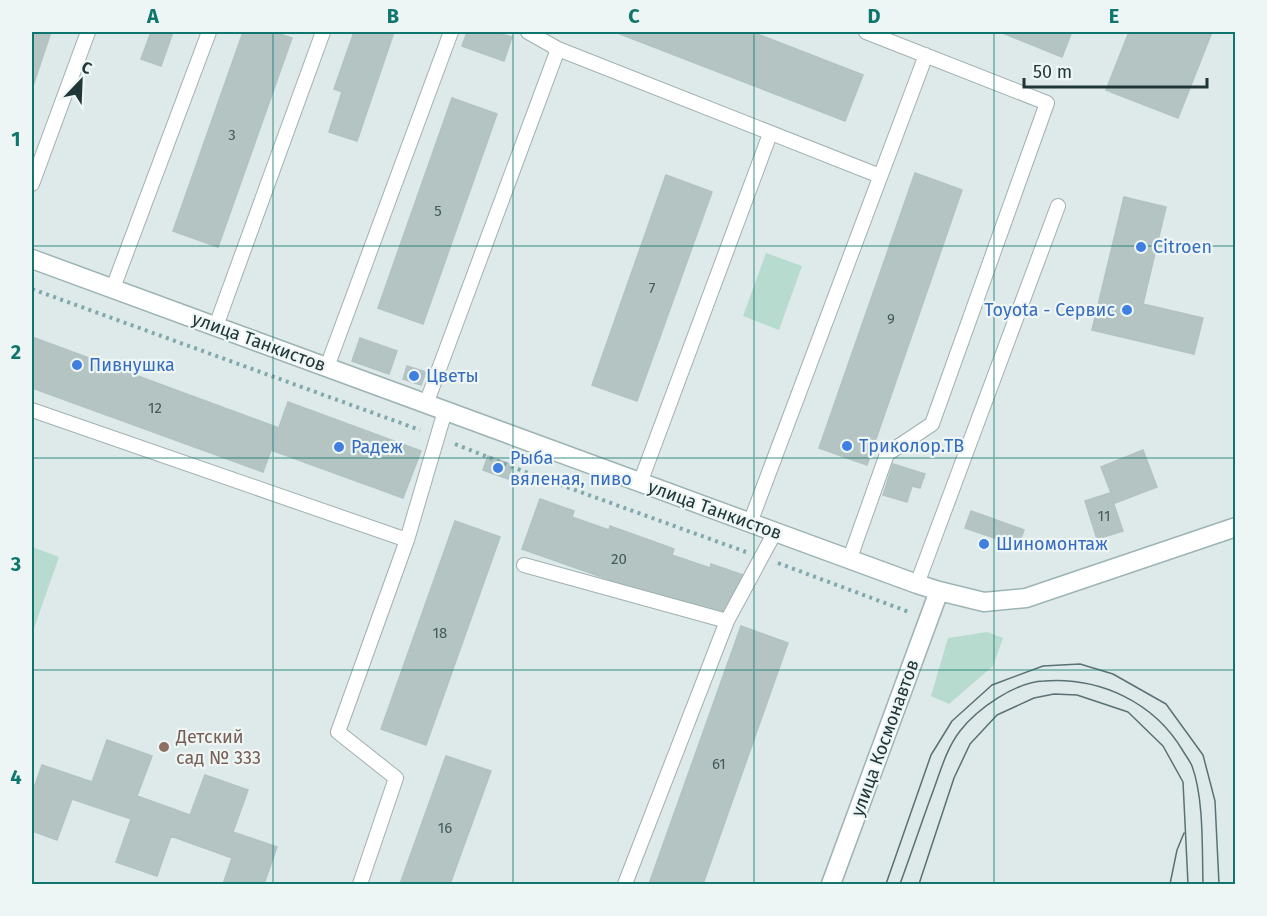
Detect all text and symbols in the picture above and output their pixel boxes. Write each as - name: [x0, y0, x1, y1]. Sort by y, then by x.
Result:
- text: A: [146, 4, 160, 28]
- text: B: [387, 4, 399, 28]
- text: C: [628, 4, 640, 28]
- text: D: [867, 4, 881, 28]
- text: E: [1109, 4, 1119, 28]
- north arrow: [51, 51, 111, 111]
- scale bar: [1024, 51, 1207, 89]
- text: С: [79, 57, 95, 79]
- text: 50 m: [1033, 61, 1072, 83]
- house number: 3: [228, 126, 236, 144]
- text: 1: [11, 127, 21, 151]
- house number: 5: [434, 202, 442, 220]
- place label: Citroen: [1153, 236, 1212, 258]
- marker: Citroen: [1134, 240, 1148, 254]
- house number: 7: [649, 279, 656, 297]
- place label: Toyota - Сервис: [984, 299, 1115, 321]
- marker: Toyota - Сервис: [1120, 303, 1134, 317]
- street label: улица Танкистов: [189, 308, 329, 376]
- house number: 9: [887, 310, 895, 328]
- text: 2: [11, 340, 21, 364]
- place label: Пивнушка: [89, 354, 175, 376]
- marker: Пивнушка: [70, 358, 84, 372]
- place label: Цветы: [426, 365, 479, 387]
- marker: Цветы: [407, 369, 421, 383]
- house number: 12: [148, 399, 162, 417]
- place label: Триколор.ТВ: [859, 435, 964, 457]
- place label: Радеж: [351, 436, 403, 458]
- marker: Триколор.ТВ: [840, 439, 854, 453]
- marker: Радеж: [332, 440, 346, 454]
- place label: Рыба вяленая, пиво: [510, 447, 632, 490]
- marker: Рыба вяленая, пиво: [491, 461, 505, 475]
- street label: улица Танкистов: [645, 476, 785, 544]
- house number: 11: [1098, 507, 1110, 525]
- place label: Шиномонтаж: [996, 533, 1108, 555]
- marker: Шиномонтаж: [977, 537, 991, 551]
- house number: 20: [611, 550, 627, 568]
- text: 3: [10, 552, 21, 576]
- house number: 18: [433, 624, 447, 642]
- street label: улица Космонавтов: [846, 656, 924, 820]
- place label: Детский сад № 333: [175, 726, 261, 769]
- marker: Детский сад № 333: [157, 740, 171, 754]
- house number: 61: [712, 755, 726, 773]
- text: 4: [10, 765, 22, 789]
- house number: 16: [438, 819, 452, 837]

